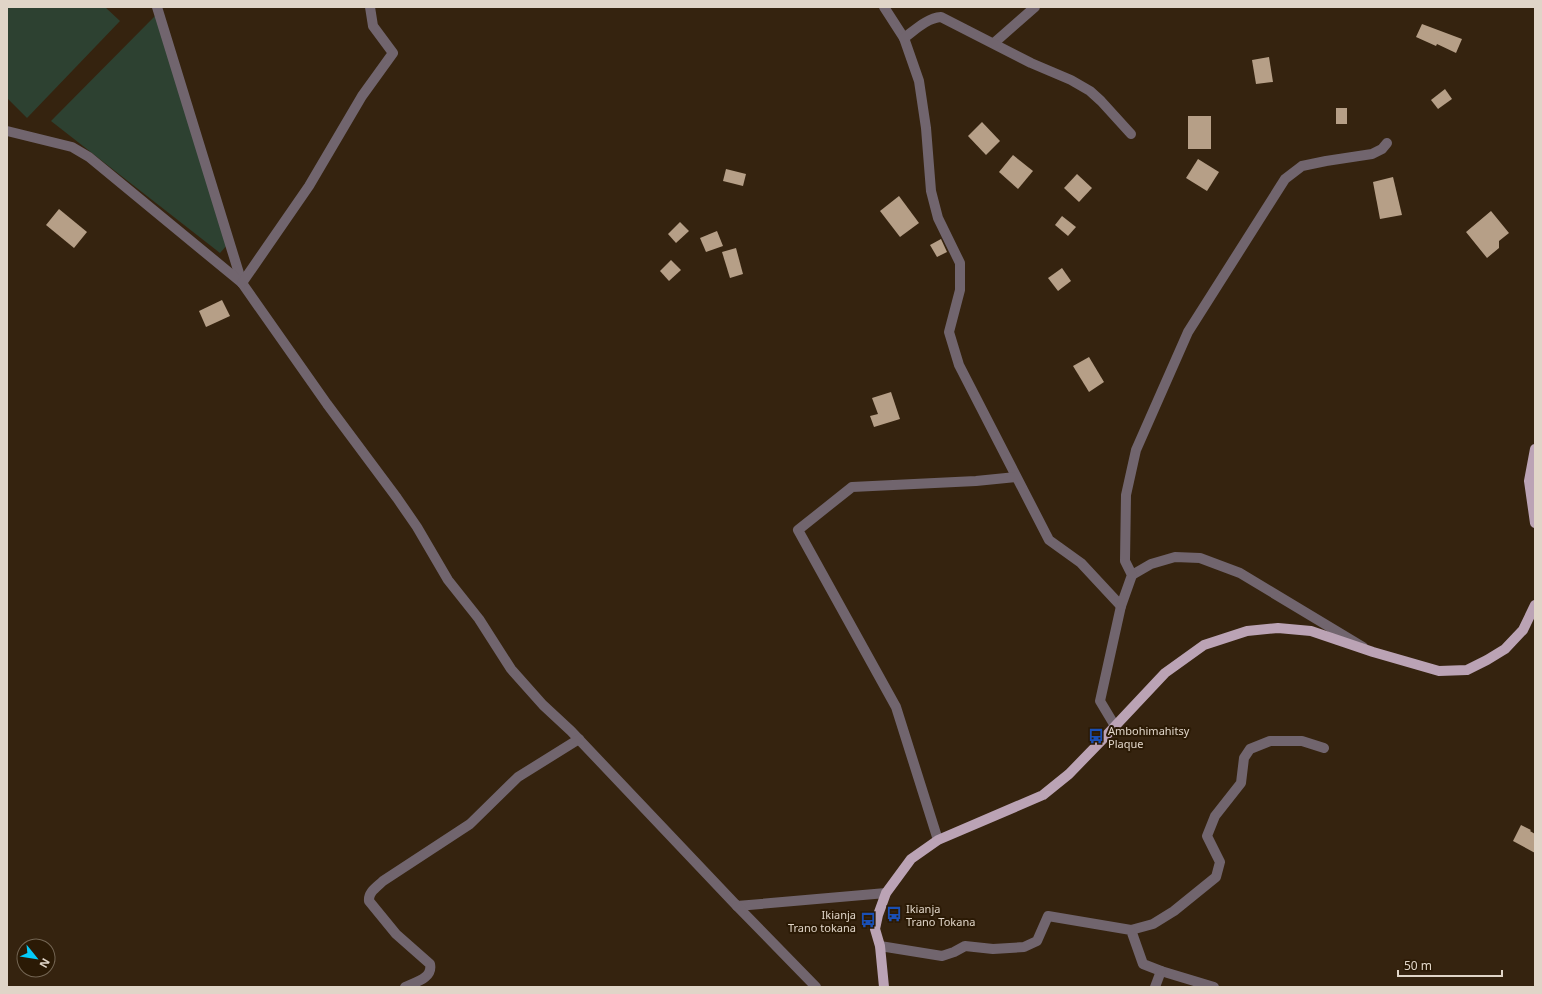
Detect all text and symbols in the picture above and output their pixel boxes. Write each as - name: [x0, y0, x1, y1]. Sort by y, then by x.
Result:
- place label: Ambohimahitsy Plaque: [1108, 723, 1190, 751]
- bus stop icon: Ambohimahitsy Plaque: [1087, 727, 1105, 745]
- place label: Ikianja Trano Tokana: [906, 901, 975, 929]
- bus stop icon: Ikianja Trano Tokana: [885, 905, 903, 923]
- place label: Ikianja Trano tokana: [788, 907, 856, 935]
- bus stop icon: Ikianja Trano tokana: [859, 911, 877, 929]
- north arrow: [16, 938, 56, 978]
- scale bar: [1398, 952, 1502, 978]
- text: N: [36, 956, 54, 971]
- text: 50 m: [1404, 957, 1432, 974]

